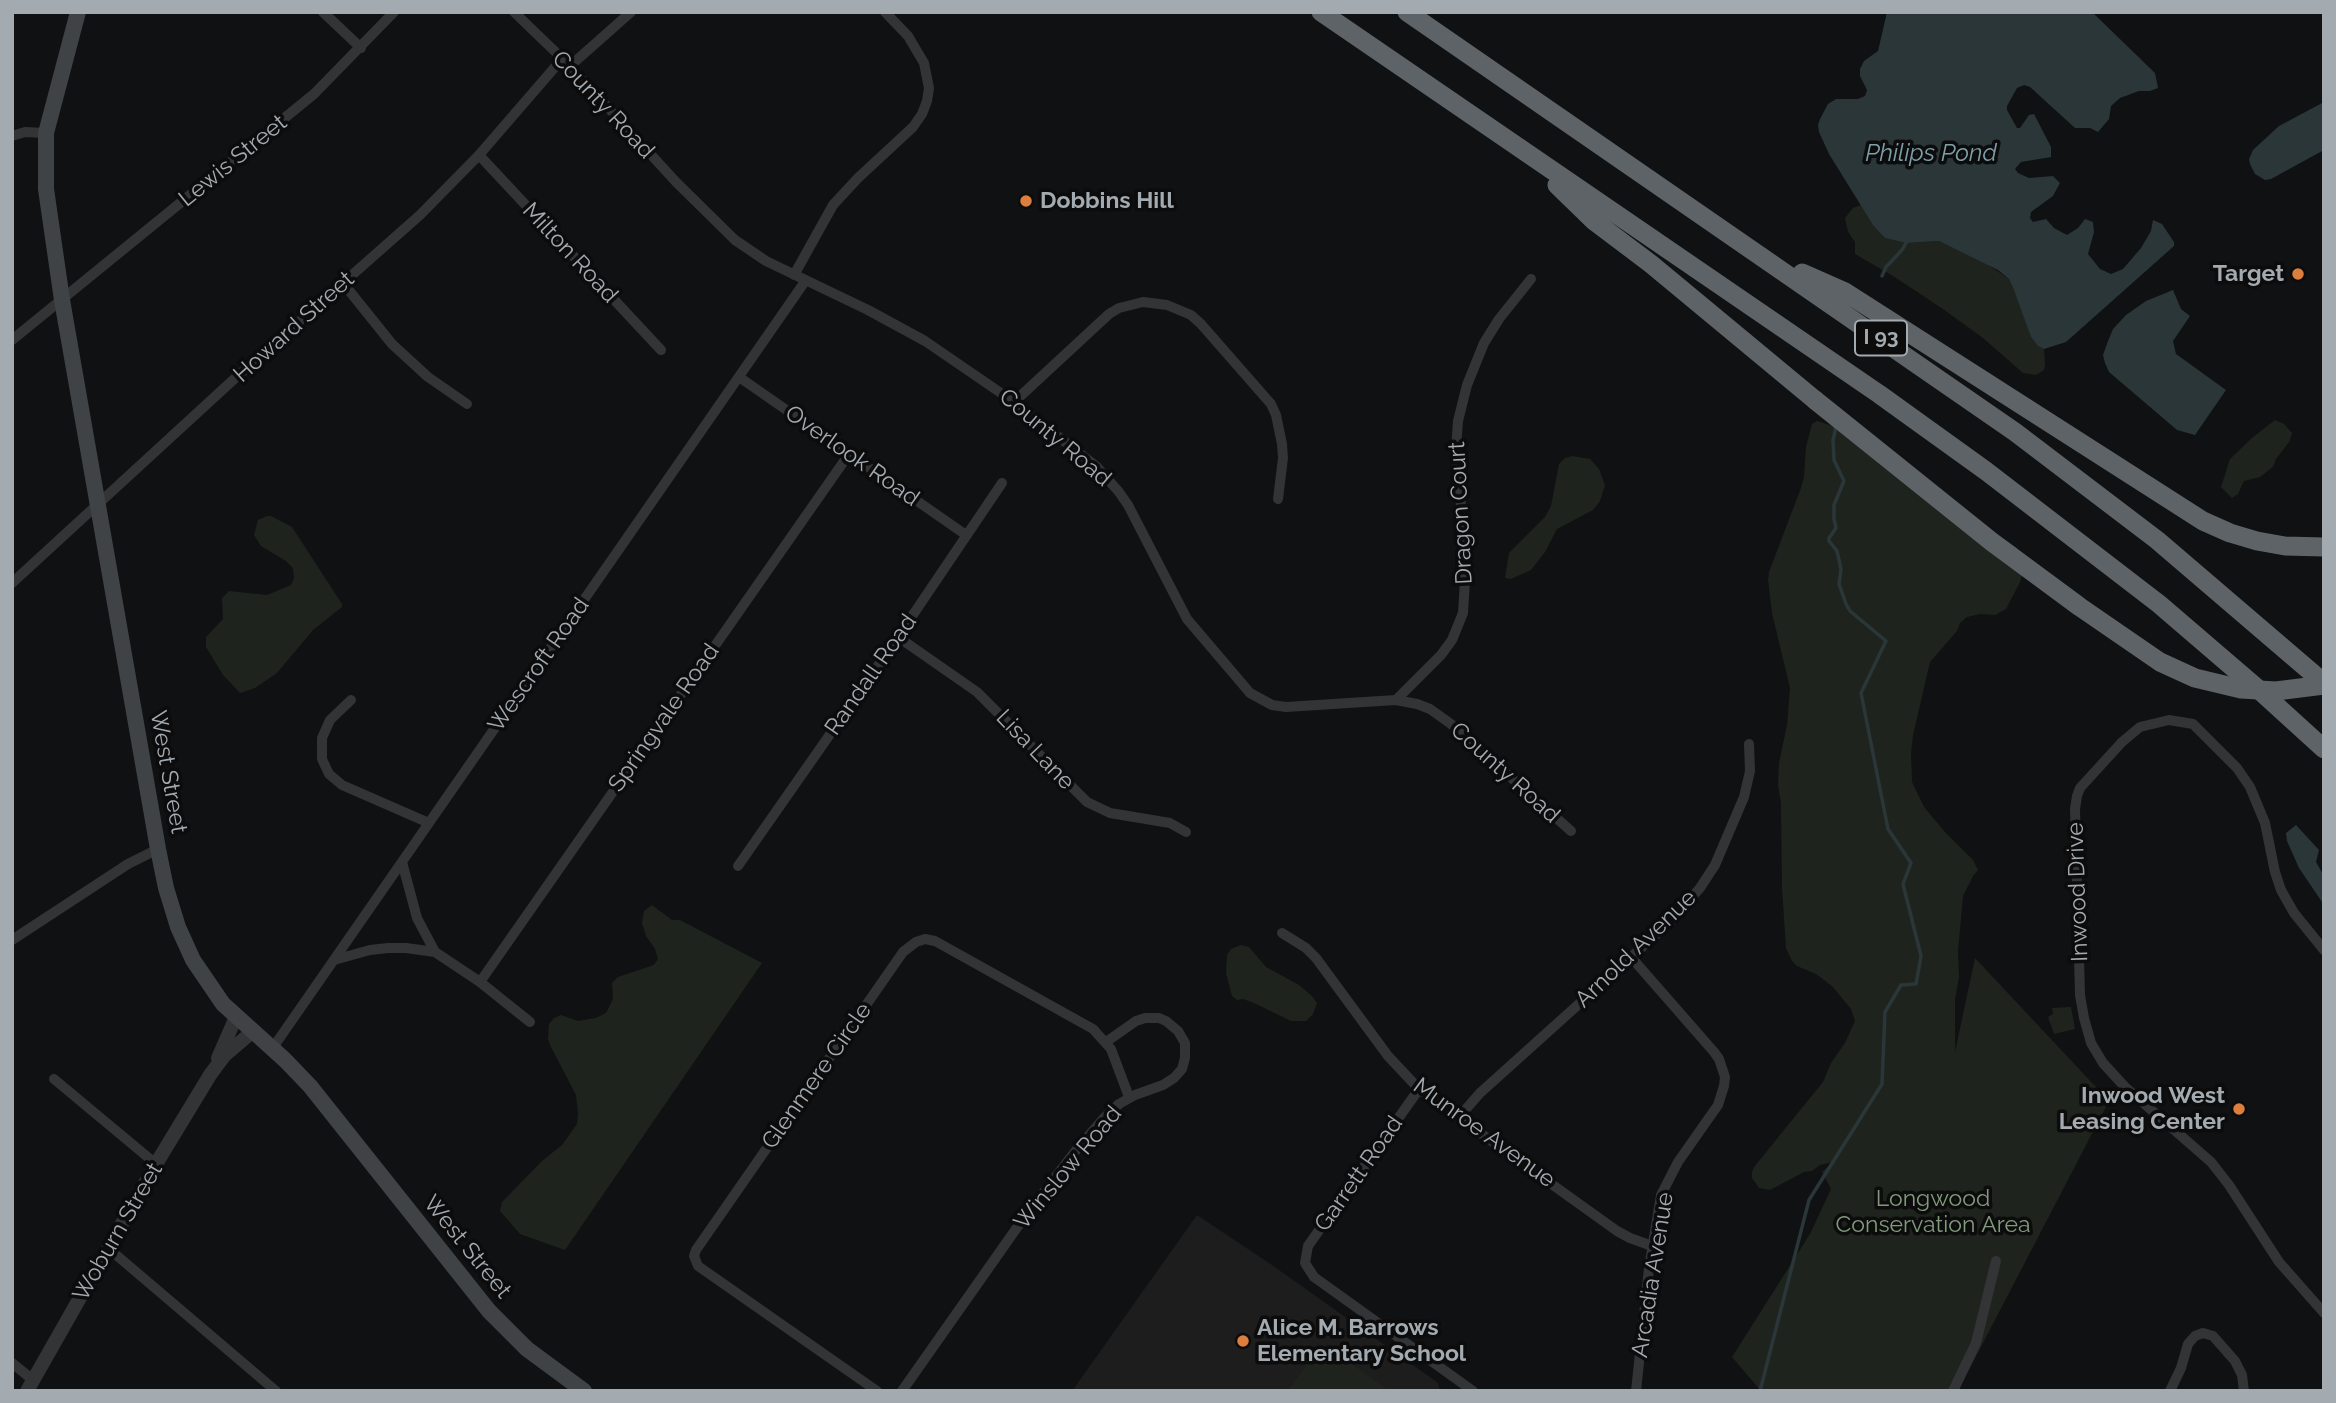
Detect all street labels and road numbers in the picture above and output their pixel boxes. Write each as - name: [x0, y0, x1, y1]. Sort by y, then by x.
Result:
- street label: County Road: [546, 45, 660, 165]
- street label: Lewis Street: [173, 109, 293, 213]
- street label: Milton Road: [517, 197, 623, 309]
- street label: Howard Street: [228, 266, 360, 388]
- road number: I 93: [1855, 320, 1907, 356]
- street label: County Road: [993, 383, 1117, 493]
- street label: Overlook Road: [780, 400, 924, 512]
- street label: Dragon Court: [1443, 441, 1479, 585]
- street label: Wescroft Road: [483, 593, 595, 737]
- street label: Randall Road: [819, 609, 923, 741]
- street label: Springvale Road: [603, 639, 725, 797]
- street label: Lisa Lane: [990, 704, 1080, 796]
- street label: West Street: [144, 708, 192, 836]
- street label: County Road: [1445, 717, 1565, 829]
- street label: Inwood Drive: [2062, 822, 2094, 962]
- street label: Arnold Avenue: [1570, 884, 1702, 1014]
- street label: Glenmere Circle: [756, 998, 878, 1154]
- street label: Munroe Avenue: [1408, 1072, 1560, 1194]
- street label: Winslow Road: [1008, 1101, 1128, 1235]
- street label: Garrett Road: [1309, 1111, 1409, 1237]
- street label: Woburn Street: [67, 1158, 169, 1306]
- street label: West Street: [417, 1190, 517, 1304]
- street label: Arcadia Avenue: [1626, 1190, 1680, 1360]

